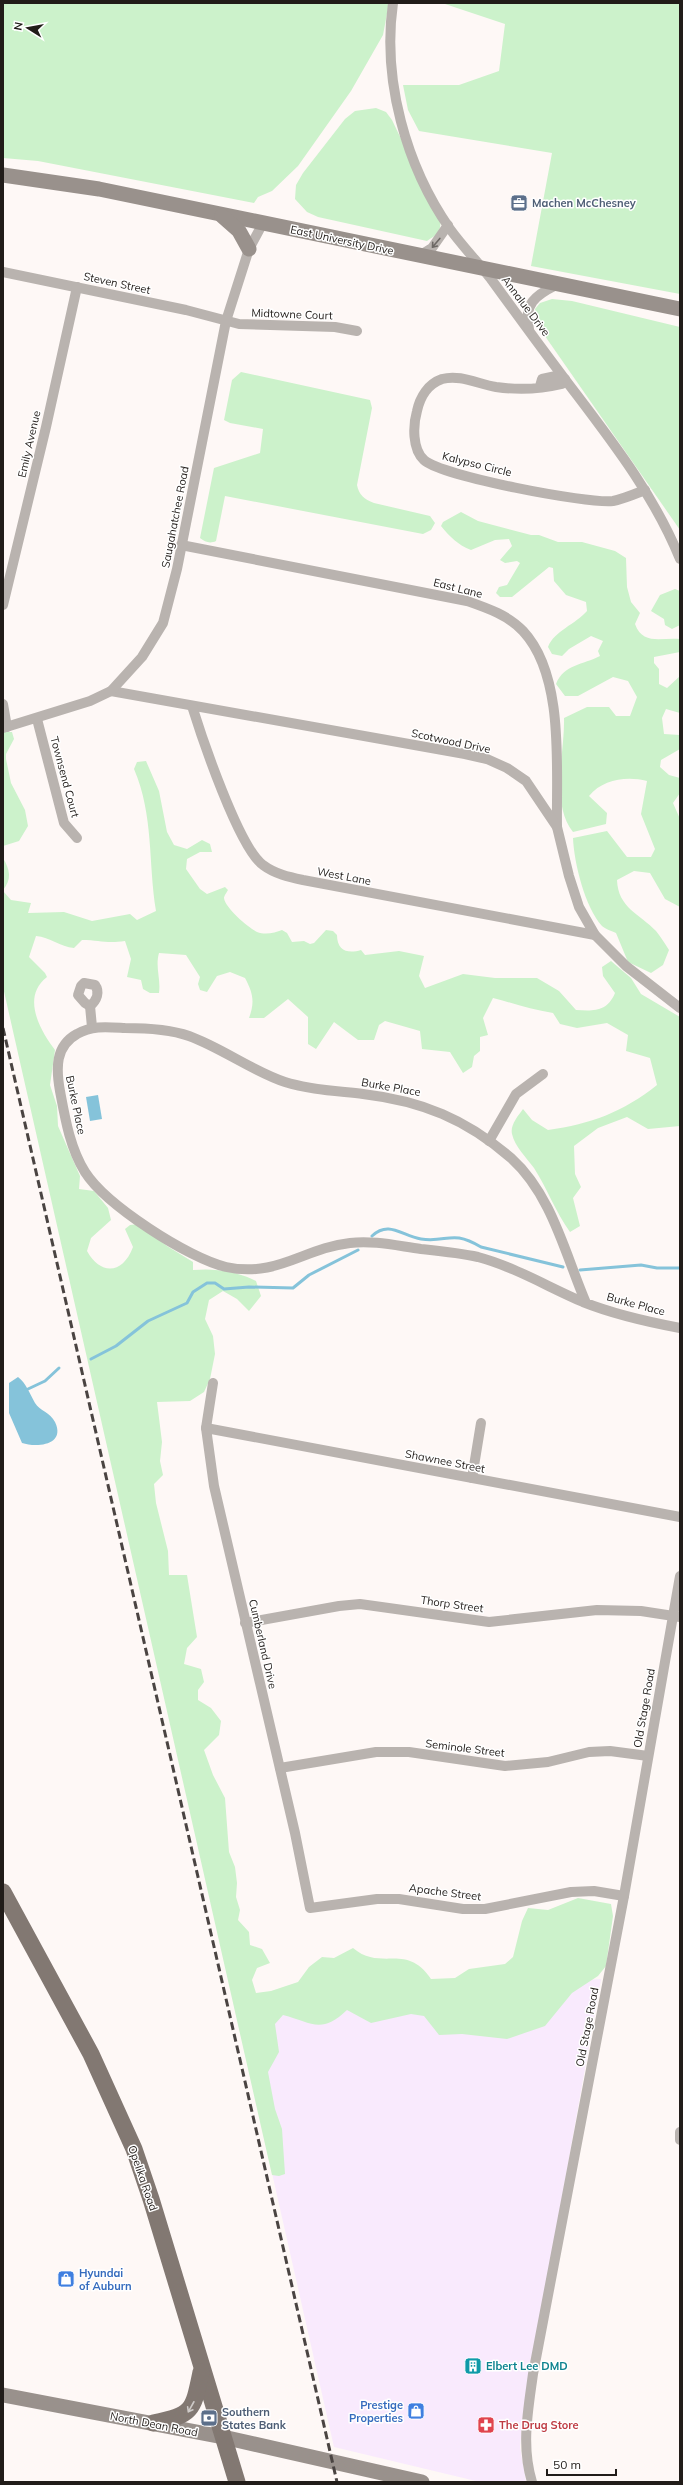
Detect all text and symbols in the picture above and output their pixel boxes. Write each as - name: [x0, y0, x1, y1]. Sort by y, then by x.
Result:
- north arrow: [8, 8, 48, 48]
- text: N: [11, 21, 26, 32]
- office icon: Machen McChesney: [509, 193, 529, 213]
- place label: Machen McChesney: [532, 196, 636, 210]
- street label: East University Drive: [289, 222, 395, 258]
- one-way arrow: [431, 238, 440, 249]
- street label: Steven Street: [82, 269, 152, 297]
- street label: Annalue Drive: [499, 273, 553, 339]
- street label: Midtowne Court: [251, 306, 333, 322]
- street label: Emily Avenue: [14, 409, 44, 479]
- street label: Kalypso Circle: [441, 449, 513, 479]
- street label: Saugahatchee Road: [158, 465, 192, 569]
- street label: East Lane: [432, 575, 484, 601]
- street label: Scotwood Drive: [410, 726, 492, 756]
- street label: Townsend Court: [47, 735, 83, 819]
- street label: West Lane: [316, 864, 372, 888]
- street label: Burke Place: [63, 1074, 89, 1136]
- street label: Burke Place: [360, 1075, 422, 1099]
- street label: Burke Place: [605, 1289, 667, 1319]
- street label: Shawnee Street: [404, 1446, 486, 1476]
- street label: Thorp Street: [420, 1593, 484, 1615]
- street label: Cumberland Drive: [246, 1598, 280, 1690]
- street label: Old Stage Road: [630, 1667, 658, 1749]
- street label: Seminole Street: [425, 1736, 506, 1760]
- street label: Apache Street: [408, 1881, 482, 1903]
- street label: Old Stage Road: [572, 1986, 602, 2068]
- street label: Opelika Road: [125, 2143, 161, 2213]
- place label: Hyundai of Auburn: [79, 2266, 132, 2293]
- shop icon: Hyundai of Auburn: [56, 2269, 76, 2289]
- building icon: Elbert Lee DMD: [463, 2356, 483, 2376]
- place label: Elbert Lee DMD: [486, 2359, 568, 2373]
- place label: Prestige Properties: [349, 2398, 403, 2425]
- one-way arrow: [186, 2401, 194, 2413]
- shop icon: Prestige Properties: [406, 2401, 426, 2421]
- place label: Southern States Bank: [222, 2405, 287, 2432]
- bank icon: Southern States Bank: [199, 2408, 219, 2428]
- street label: North Dean Road: [109, 2409, 199, 2439]
- pharmacy icon: The Drug Store: [476, 2415, 496, 2435]
- place label: The Drug Store: [499, 2418, 579, 2432]
- scale bar: [547, 2451, 616, 2477]
- text: 50 m: [553, 2457, 581, 2472]

